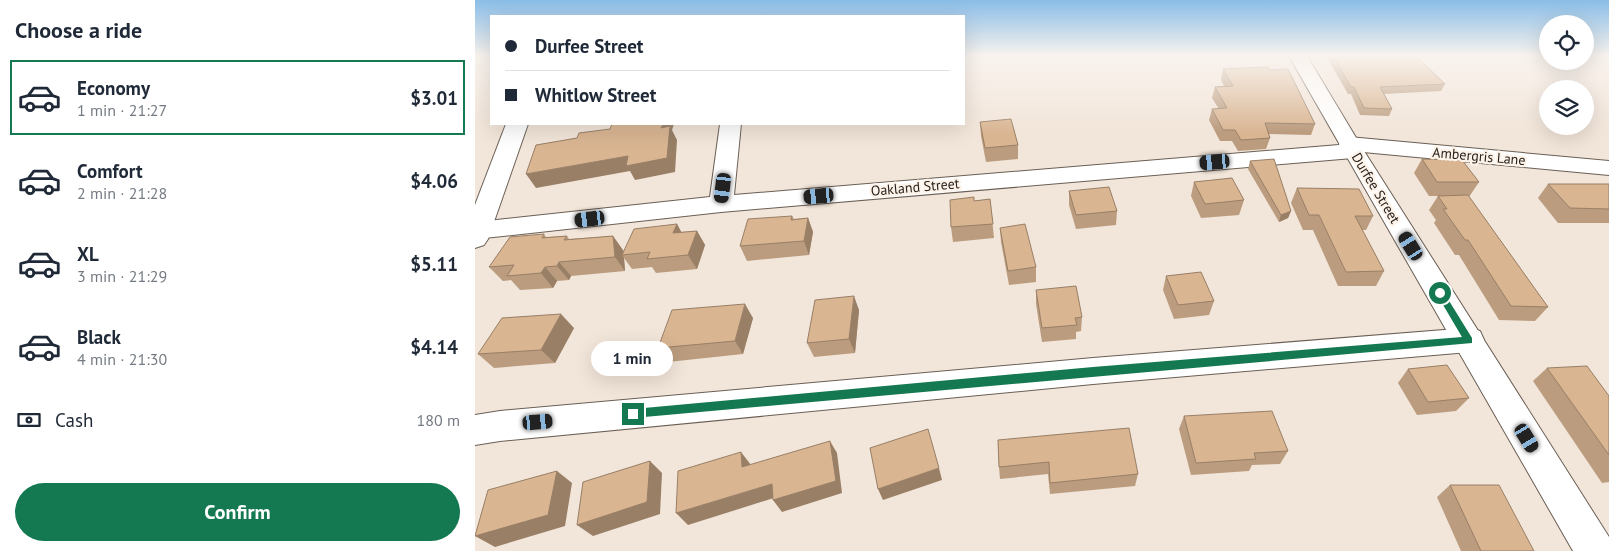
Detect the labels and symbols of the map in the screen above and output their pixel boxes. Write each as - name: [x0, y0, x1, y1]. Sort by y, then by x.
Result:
- street label: Ambergris Lane: [1432, 143, 1526, 169]
- street label: Durfee Street: [1348, 149, 1404, 227]
- car: [1199, 153, 1230, 171]
- car: [713, 172, 732, 204]
- street label: Oakland Street: [870, 174, 960, 200]
- car: [803, 187, 834, 205]
- car: [574, 210, 605, 228]
- car: [1396, 229, 1425, 263]
- route start: [1429, 282, 1451, 304]
- callout: 1 min: [592, 342, 674, 376]
- route end: [622, 403, 644, 425]
- car: [522, 413, 553, 431]
- car: [1512, 421, 1541, 455]

